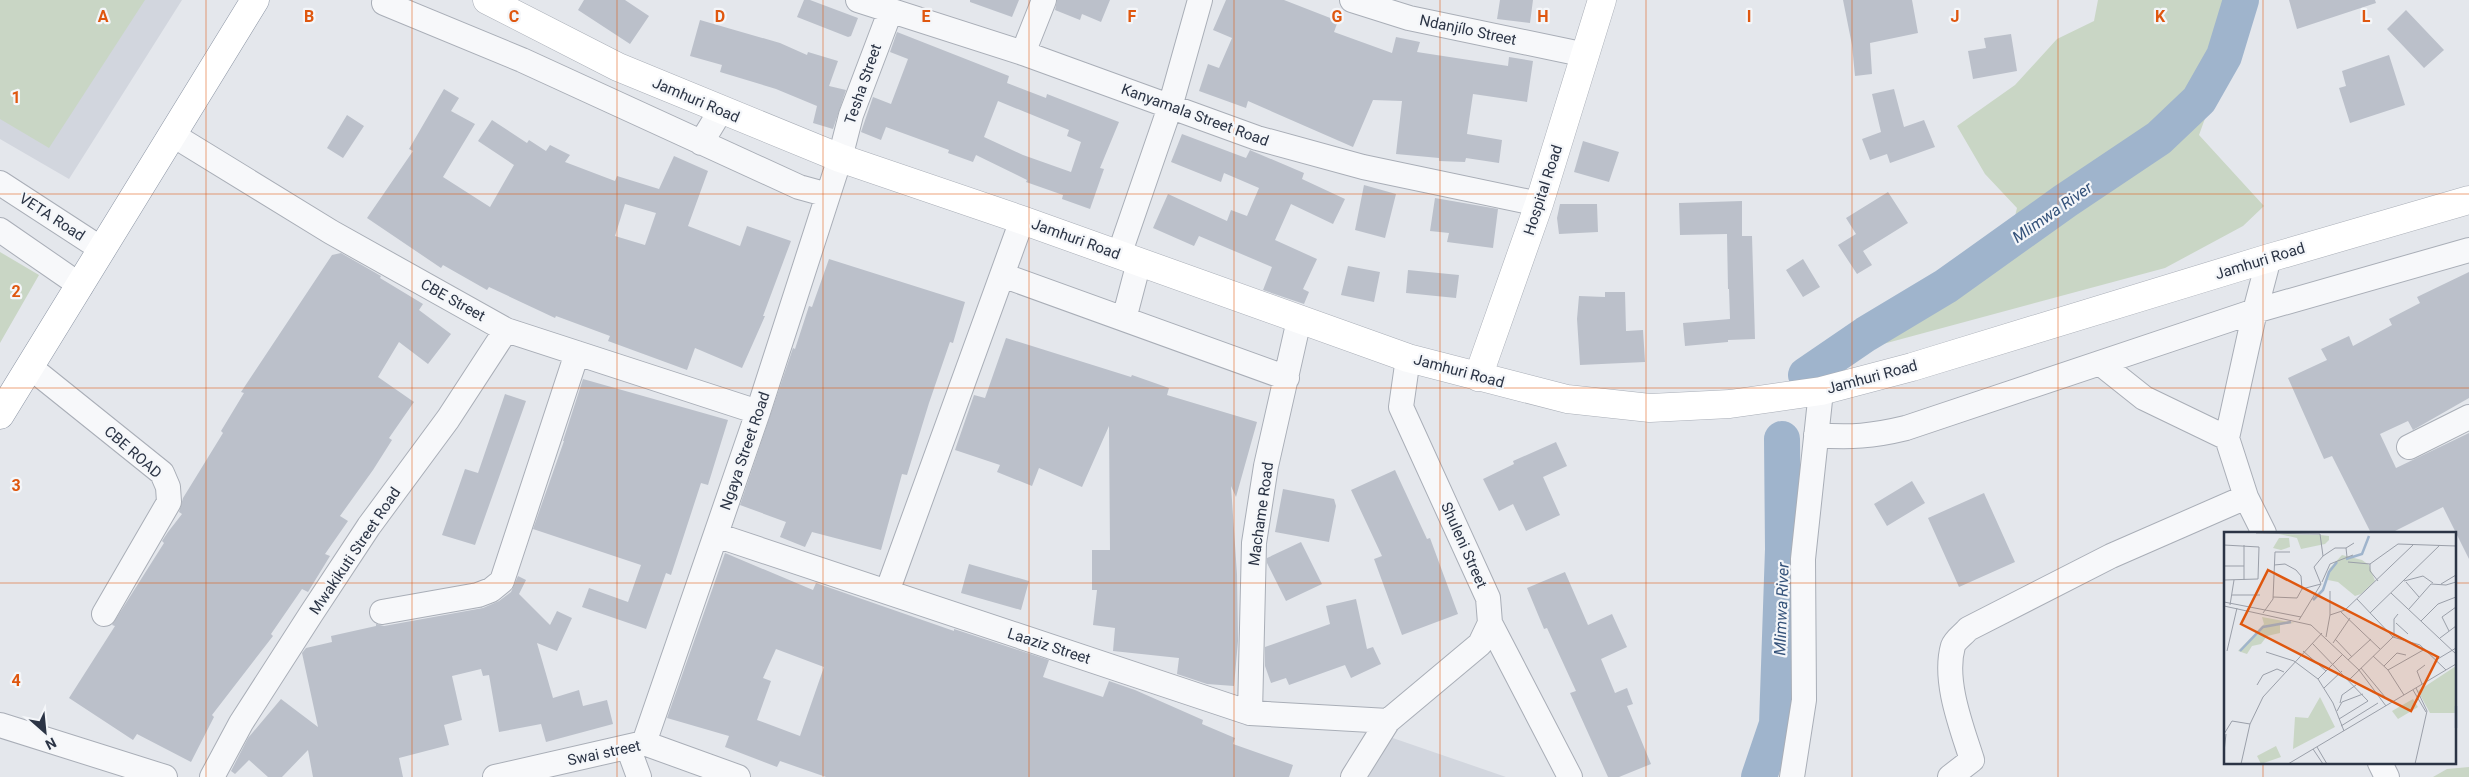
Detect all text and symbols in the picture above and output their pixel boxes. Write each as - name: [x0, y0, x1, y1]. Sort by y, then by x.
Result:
- text: A: [98, 7, 109, 26]
- text: B: [304, 7, 314, 26]
- text: C: [509, 7, 519, 26]
- text: D: [715, 7, 725, 26]
- text: E: [922, 7, 931, 26]
- text: F: [1128, 7, 1137, 26]
- text: G: [1332, 7, 1343, 26]
- text: H: [1537, 7, 1549, 26]
- text: I: [1747, 7, 1751, 26]
- text: J: [1951, 7, 1959, 26]
- text: K: [2155, 7, 2166, 26]
- text: L: [2362, 7, 2371, 26]
- street label: Ndanjílo Street: [1418, 11, 1518, 49]
- street label: Tesha Street: [841, 41, 885, 126]
- street label: Jamhuri Road: [650, 74, 742, 126]
- street label: Kanyamala Street Road: [1119, 80, 1271, 150]
- text: 1: [11, 88, 21, 107]
- street label: Hospital Road: [1520, 143, 1566, 237]
- water label: Mlimwa River: [2009, 178, 2096, 247]
- street label: VETA Road: [16, 189, 88, 245]
- street label: Jamhuri Road: [1029, 215, 1123, 263]
- street label: Jamhuri Road: [2213, 239, 2307, 283]
- street label: CBE Street: [418, 275, 488, 325]
- text: 2: [11, 282, 21, 301]
- street label: Jamhuri Road: [1412, 350, 1506, 392]
- street label: Jamhuri Road: [1825, 356, 1919, 398]
- street label: Ngaya Street Road: [716, 390, 774, 512]
- street label: CBE ROAD: [101, 422, 165, 482]
- street label: Machame Road: [1245, 461, 1277, 567]
- text: 3: [11, 476, 21, 495]
- street label: Mwakikuti Street Road: [306, 484, 404, 618]
- street label: Shuleni Street: [1437, 499, 1491, 591]
- inset map: [2224, 532, 2456, 764]
- water label: Mlimwa River: [1770, 561, 1793, 656]
- street label: Laaziz Street: [1005, 624, 1093, 668]
- text: 4: [11, 671, 21, 690]
- north arrow: [20, 707, 70, 757]
- text: N: [43, 734, 59, 753]
- street label: Swai street: [566, 736, 642, 770]

